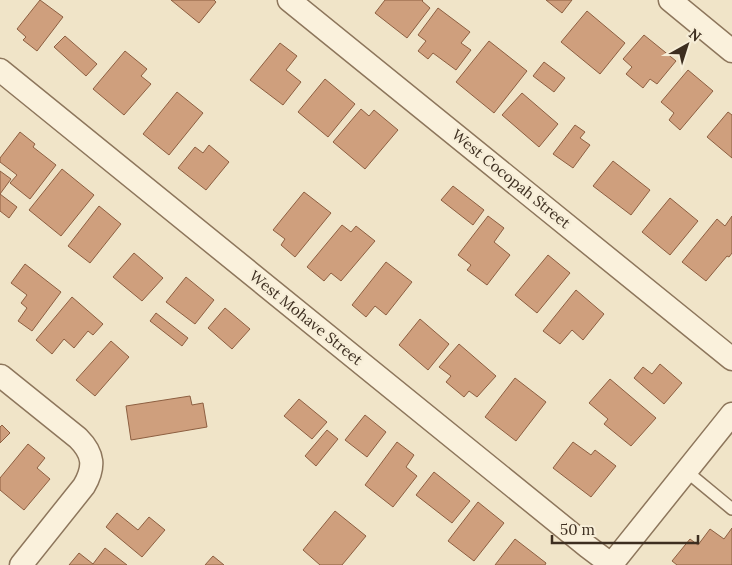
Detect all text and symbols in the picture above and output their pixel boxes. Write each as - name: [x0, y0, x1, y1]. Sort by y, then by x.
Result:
- north arrow: [662, 20, 712, 70]
- text: N: [685, 24, 705, 45]
- street label: West Cocopah Street: [448, 125, 575, 232]
- street label: West Mohave Street: [246, 266, 367, 369]
- scale bar: [552, 512, 698, 544]
- text: 50 m: [560, 520, 595, 539]

